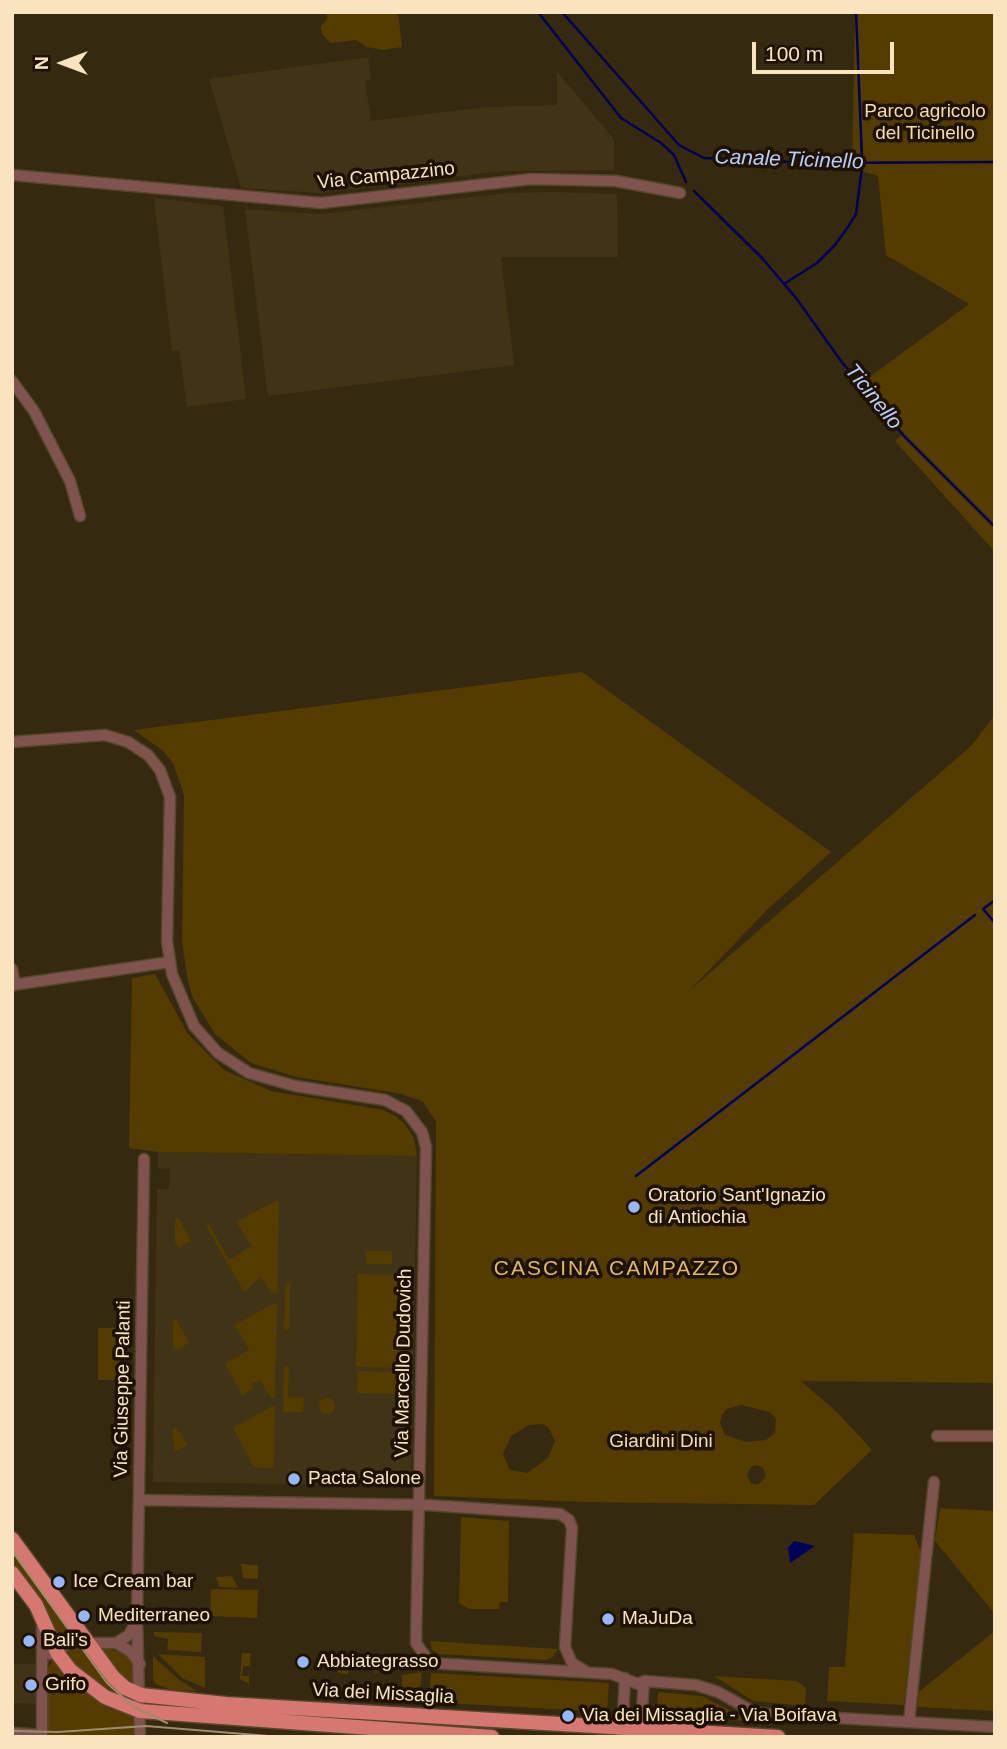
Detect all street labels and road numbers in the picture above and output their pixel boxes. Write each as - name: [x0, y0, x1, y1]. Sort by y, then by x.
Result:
- street label: Via Campazzino: [316, 157, 456, 195]
- street label: Via Marcello Dudovich: [391, 1268, 417, 1458]
- street label: Via Giuseppe Palanti: [110, 1300, 136, 1478]
- street label: Via dei Missaglia: [311, 1679, 455, 1709]

